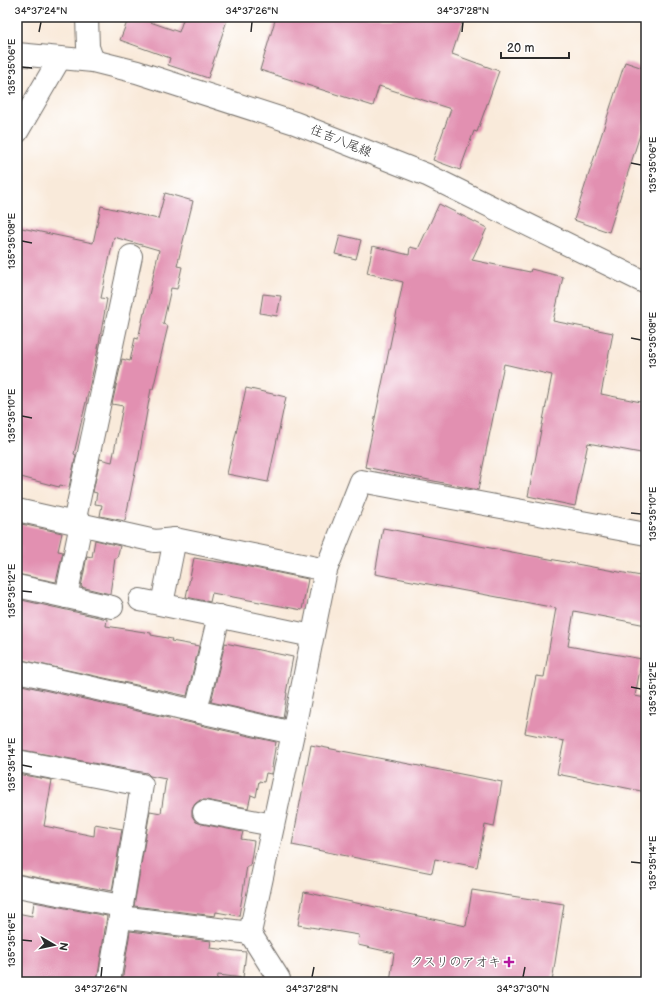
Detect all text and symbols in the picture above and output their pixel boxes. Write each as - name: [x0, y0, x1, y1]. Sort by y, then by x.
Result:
- text: 34°37'24"N: [15, 5, 67, 17]
- text: 34°37'26"N: [225, 5, 279, 17]
- text: 34°37'28"N: [437, 5, 489, 17]
- scale bar: [501, 34, 569, 60]
- text: 135°35'06"E: [6, 38, 18, 95]
- text: 20 m: [507, 41, 534, 56]
- street label: 住吉八尾線: [308, 121, 375, 161]
- text: 135°35'06"E: [647, 136, 659, 193]
- text: 135°35'08"E: [6, 212, 18, 269]
- text: 135°35'08"E: [647, 311, 659, 368]
- text: 135°35'10"E: [6, 388, 18, 443]
- text: 135°35'10"E: [647, 486, 659, 541]
- text: 135°35'12"E: [6, 563, 18, 618]
- text: 135°35'12"E: [647, 661, 659, 716]
- text: 135°35'14"E: [6, 737, 18, 792]
- text: 135°35'14"E: [647, 835, 659, 890]
- text: 135°35'16"E: [6, 912, 18, 967]
- north arrow: [34, 925, 74, 965]
- text: N: [56, 941, 70, 952]
- place label: クスリのアオキ: [410, 954, 501, 970]
- marker: クスリのアオキ: [504, 957, 514, 967]
- text: 34°37'26"N: [74, 983, 128, 995]
- text: 34°37'28"N: [286, 983, 338, 995]
- text: 34°37'30"N: [496, 983, 550, 995]

